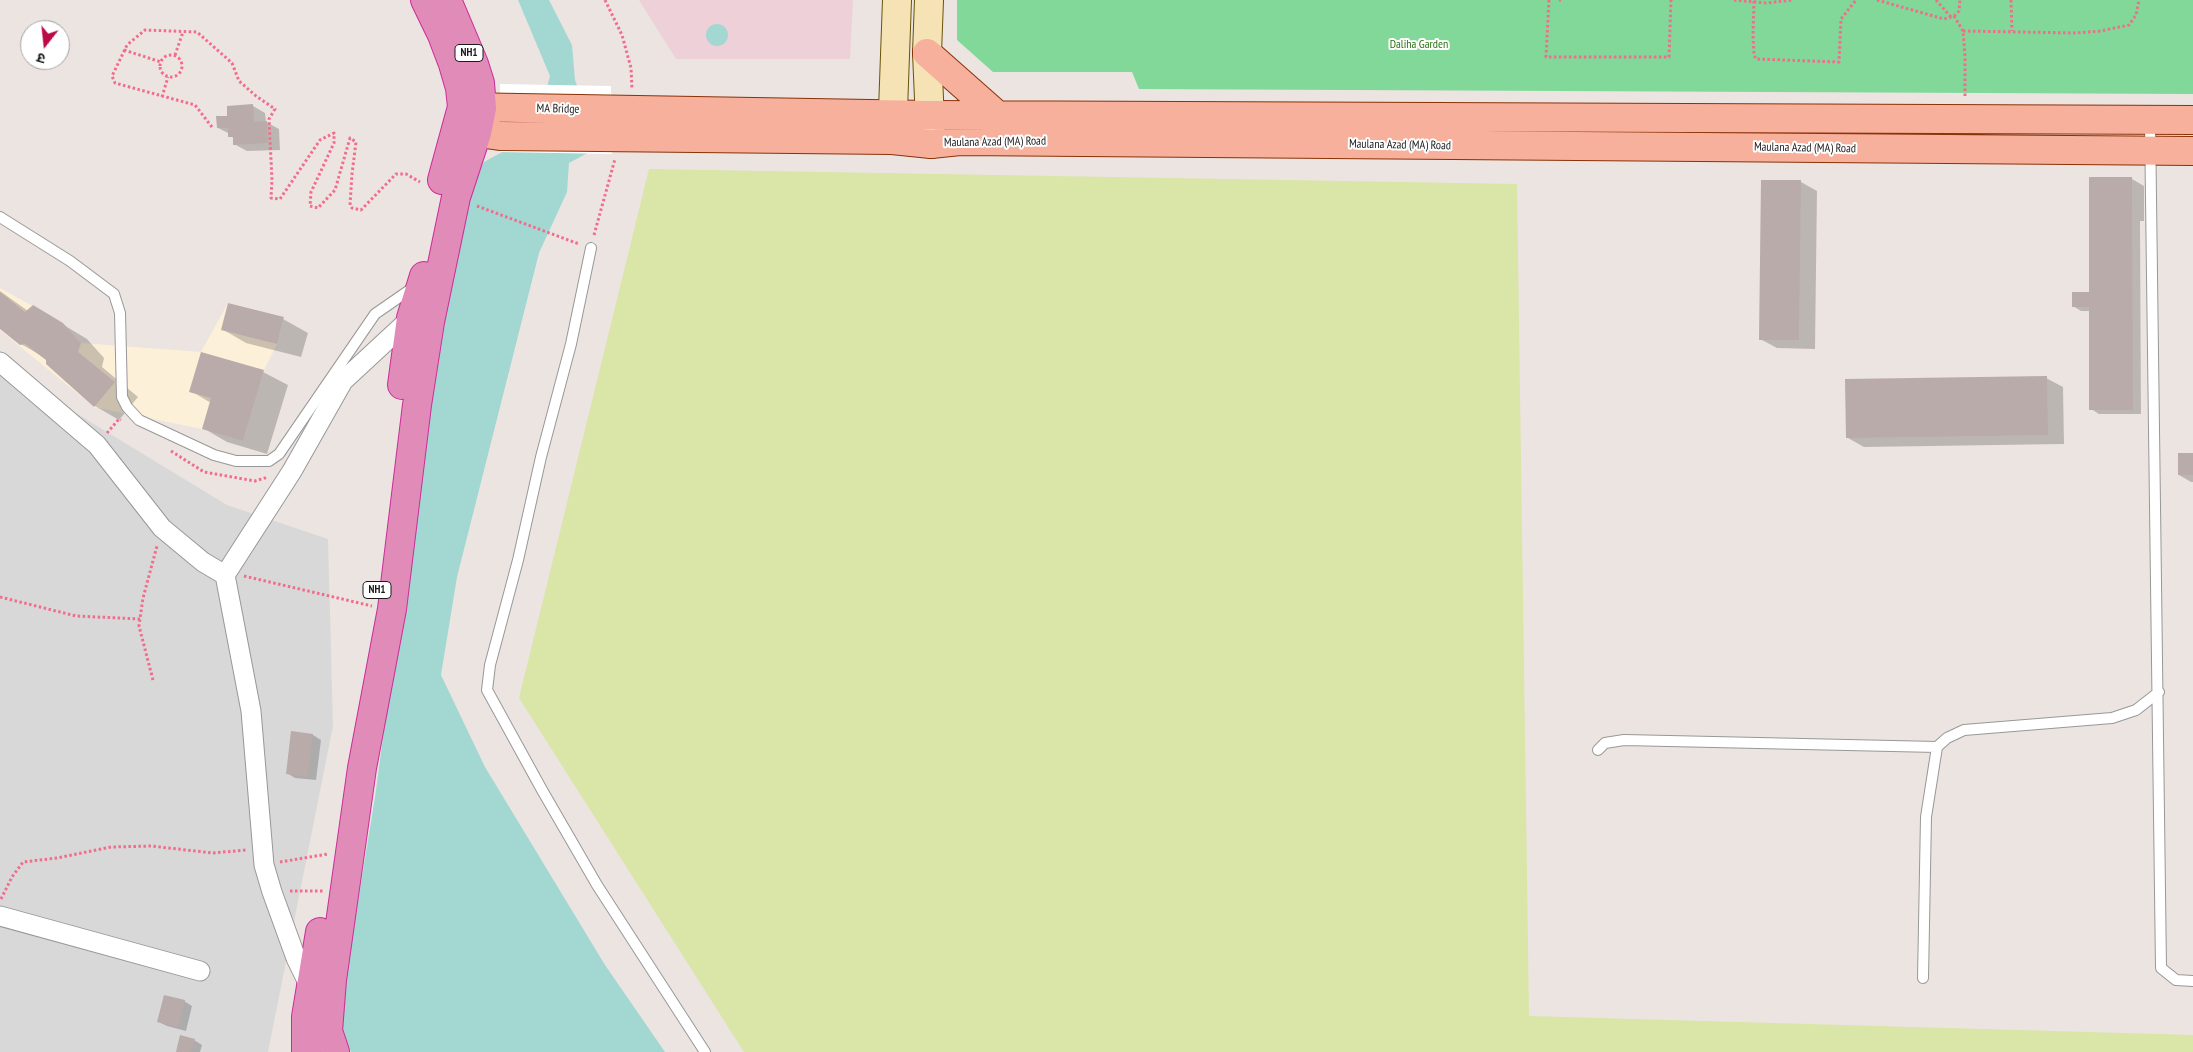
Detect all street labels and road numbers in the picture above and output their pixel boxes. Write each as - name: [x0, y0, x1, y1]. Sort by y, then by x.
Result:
- road number: NH1: [455, 44, 483, 62]
- street label: MA Bridge: [537, 101, 579, 117]
- street label: Maulana Azad (MA) Road: [944, 134, 1046, 150]
- street label: Maulana Azad (MA) Road: [1349, 137, 1451, 153]
- street label: Maulana Azad (MA) Road: [1754, 140, 1856, 156]
- road number: NH1: [363, 582, 391, 598]

